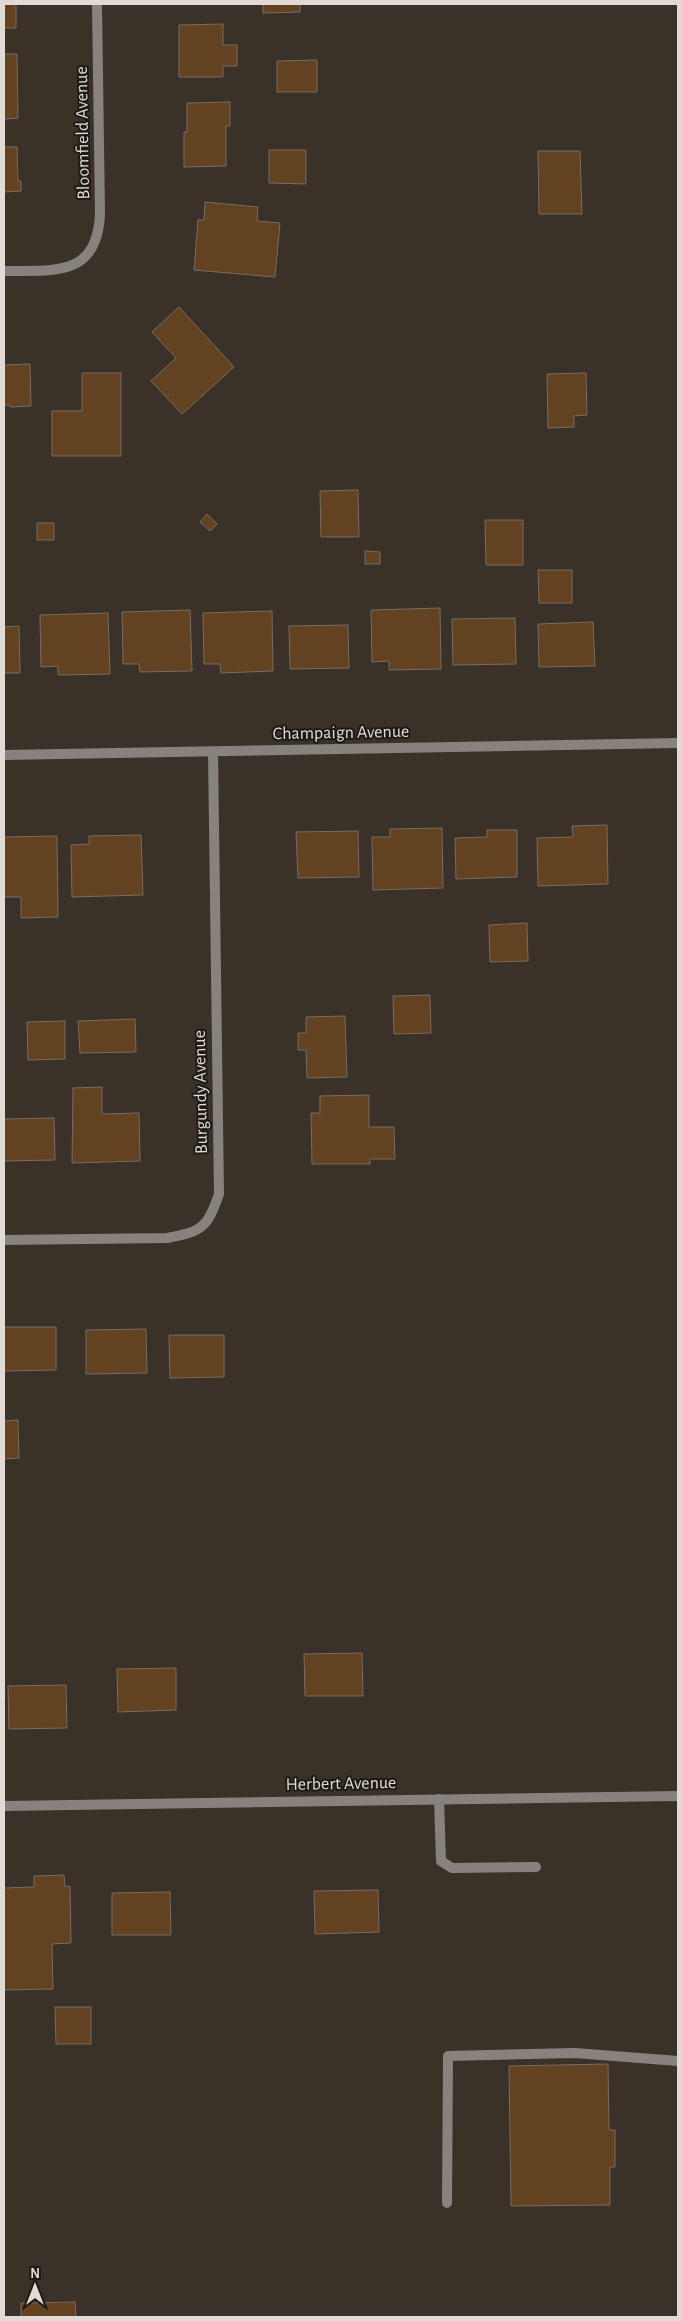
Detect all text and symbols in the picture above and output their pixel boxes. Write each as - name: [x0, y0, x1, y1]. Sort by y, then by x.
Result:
- street label: Bloomfield Avenue: [73, 66, 93, 200]
- street label: Champaign Avenue: [273, 723, 409, 743]
- street label: Burgundy Avenue: [191, 1030, 211, 1154]
- street label: Herbert Avenue: [286, 1774, 396, 1794]
- north arrow: [10, 2261, 60, 2311]
- text: N: [30, 2267, 40, 2281]

